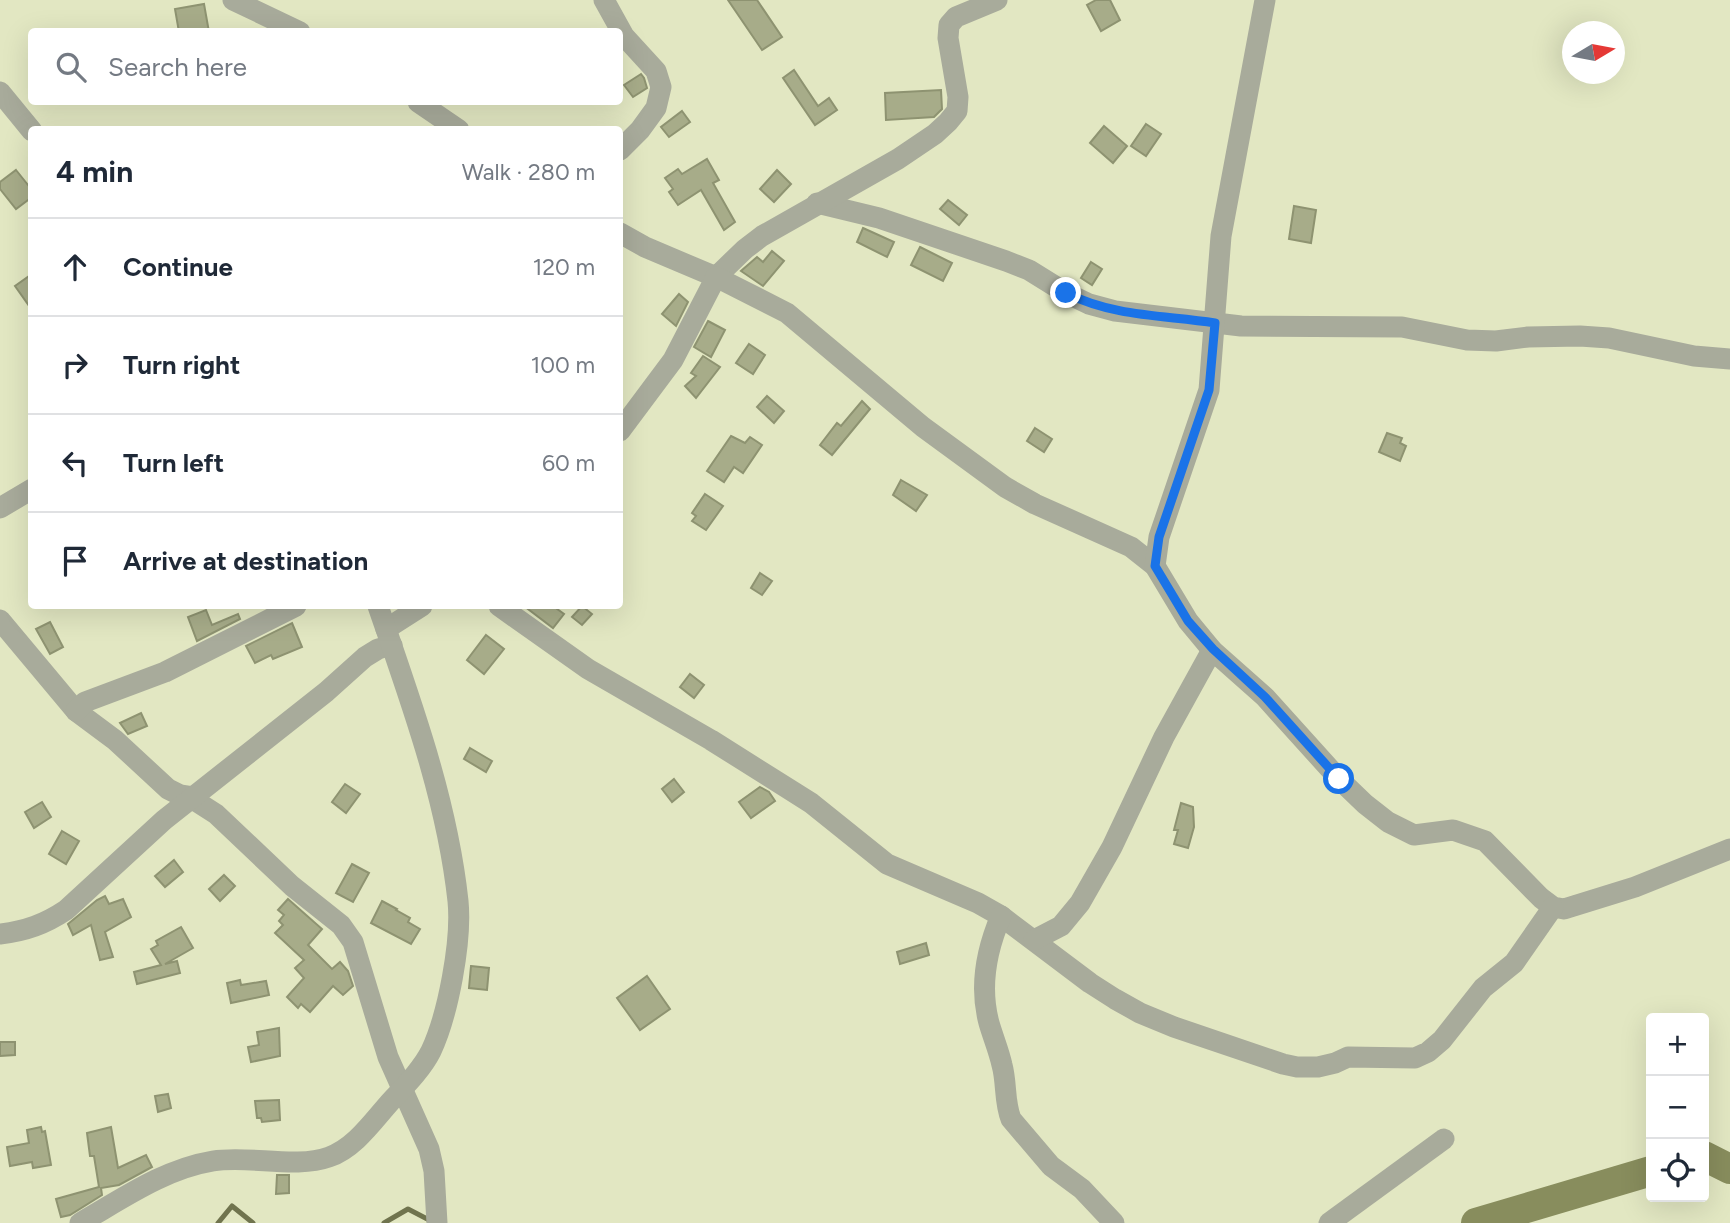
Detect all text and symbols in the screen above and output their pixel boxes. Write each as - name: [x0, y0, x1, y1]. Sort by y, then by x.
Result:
- north arrow: [1562, 21, 1625, 84]
- search box: [28, 28, 623, 105]
- icon: search: [52, 48, 90, 86]
- text: Search here: [108, 51, 247, 83]
- text: 4 min: [56, 153, 133, 190]
- text: Walk · 280 m: [462, 158, 595, 186]
- icon: ahead: [56, 248, 94, 286]
- text: Continue: [123, 251, 233, 283]
- text: 120 m: [533, 253, 595, 281]
- route end: [1050, 277, 1081, 308]
- icon: right: [56, 346, 94, 384]
- text: Turn right: [123, 349, 240, 381]
- text: 100 m: [531, 351, 595, 379]
- icon: left: [56, 444, 94, 482]
- text: Turn left: [123, 447, 224, 479]
- text: 60 m: [542, 449, 595, 477]
- icon: arrive: [56, 542, 94, 580]
- text: Arrive at destination: [123, 545, 368, 577]
- route start: [1323, 763, 1354, 794]
- map controls: [1646, 1013, 1709, 1202]
- button: +: [1646, 1013, 1709, 1076]
- button: −: [1646, 1076, 1709, 1139]
- button: locate: [1646, 1139, 1709, 1202]

